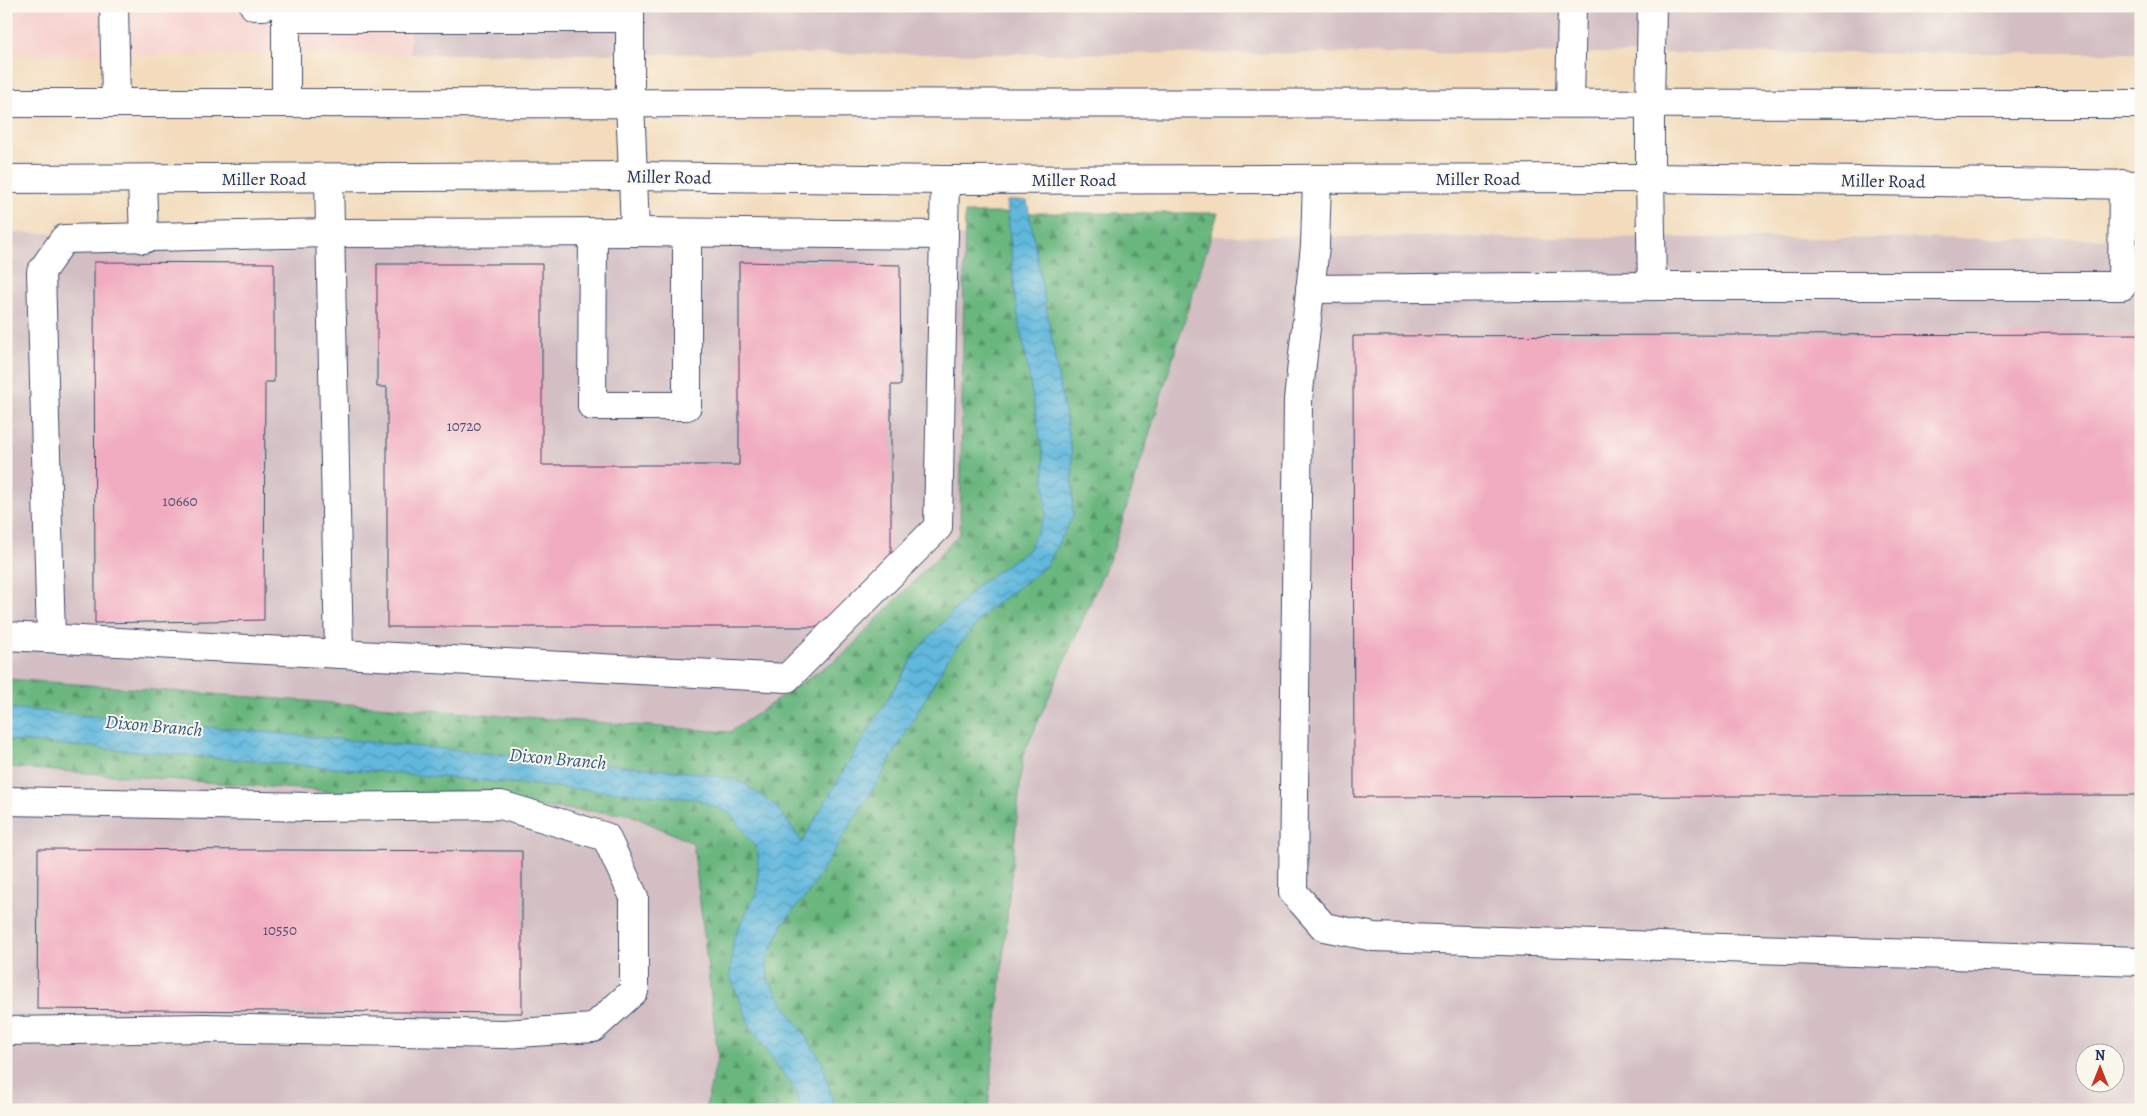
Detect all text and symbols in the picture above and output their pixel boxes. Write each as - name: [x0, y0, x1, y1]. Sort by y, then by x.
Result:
- street label: Miller Road: [626, 164, 712, 190]
- street label: Miller Road: [222, 167, 307, 191]
- street label: Miller Road: [1436, 167, 1521, 191]
- street label: Miller Road: [1032, 168, 1117, 192]
- street label: Miller Road: [1840, 168, 1926, 194]
- house number: 10720: [447, 416, 481, 436]
- house number: 10660: [163, 491, 197, 511]
- water label: Dixon Branch: [104, 709, 204, 743]
- water label: Dixon Branch: [508, 742, 608, 776]
- house number: 10550: [263, 920, 297, 940]
- north arrow: [2074, 1044, 2124, 1094]
- text: N: [2095, 1046, 2105, 1065]

